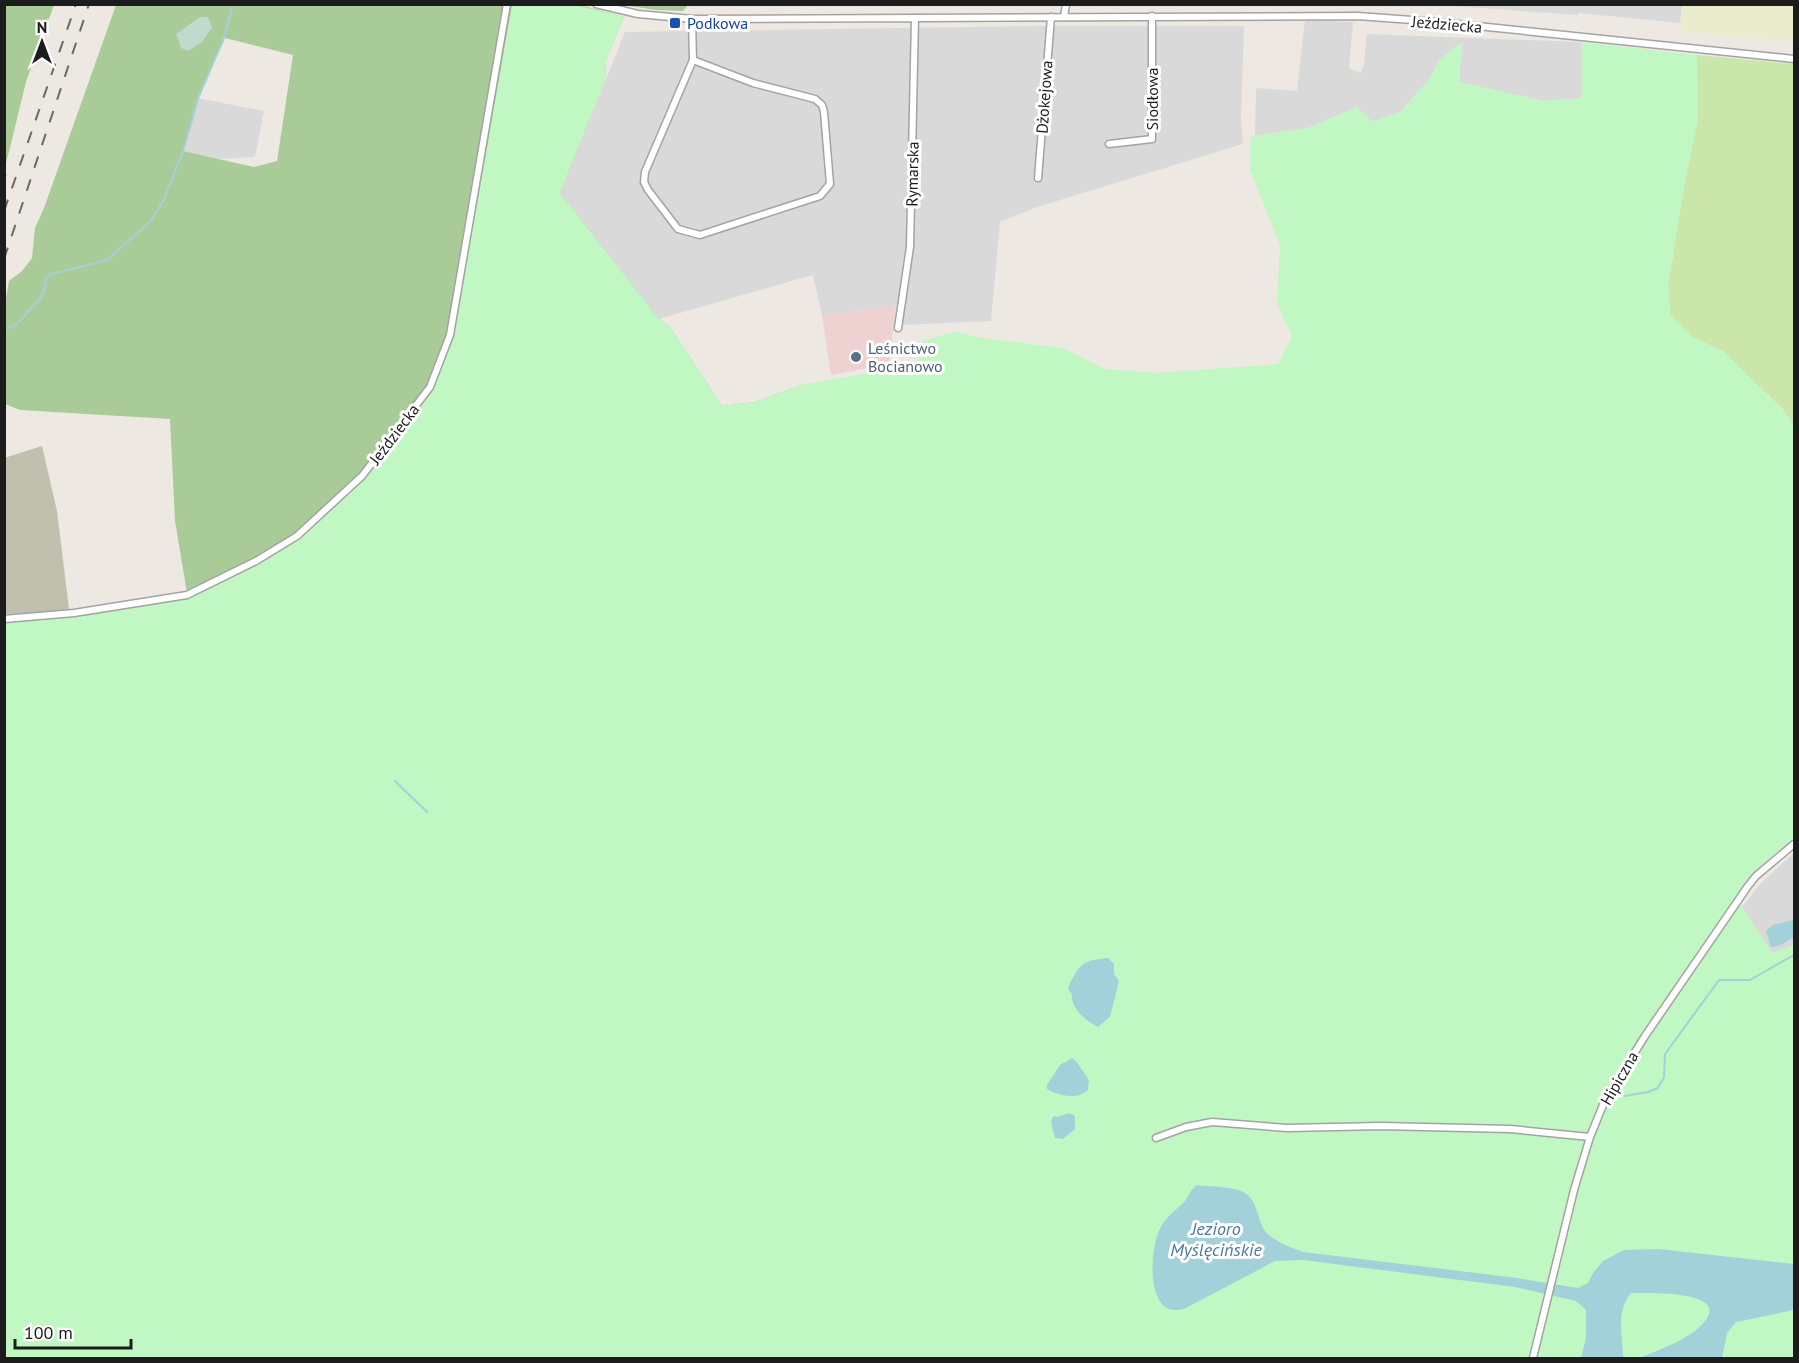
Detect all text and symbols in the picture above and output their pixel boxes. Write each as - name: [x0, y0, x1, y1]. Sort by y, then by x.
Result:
- street label: Jeździecka: [1410, 11, 1483, 37]
- north arrow: [12, 12, 72, 72]
- place label: Podkowa: [687, 13, 748, 33]
- marker: Podkowa: [668, 16, 682, 30]
- text: N: [37, 17, 47, 37]
- street label: Dżokejowa: [1031, 60, 1057, 134]
- street label: Siodłowa: [1142, 68, 1162, 130]
- street label: Rymarska: [901, 141, 923, 207]
- place label: Leśnictwo Bocianowo: [868, 338, 943, 376]
- marker: Leśnictwo Bocianowo: [849, 350, 863, 364]
- street label: Jeździecka: [364, 400, 423, 469]
- street label: Hipiczna: [1596, 1048, 1642, 1108]
- water label: Jezioro Myślęcińskie: [1170, 1217, 1263, 1261]
- scale bar: [15, 1312, 130, 1350]
- text: 100 m: [24, 1321, 73, 1344]

